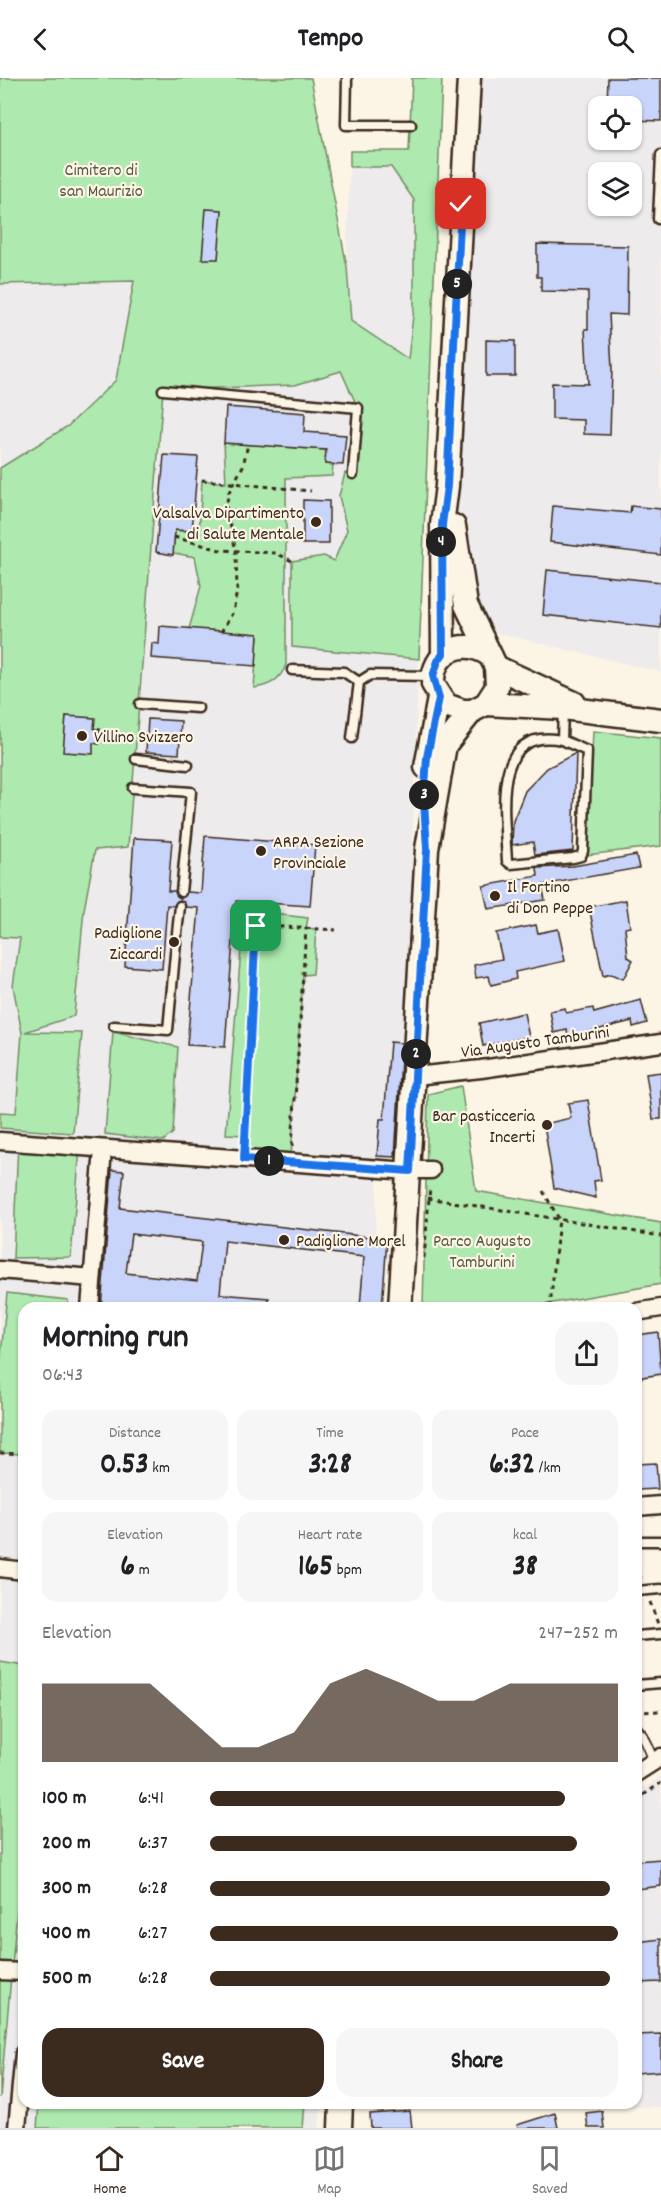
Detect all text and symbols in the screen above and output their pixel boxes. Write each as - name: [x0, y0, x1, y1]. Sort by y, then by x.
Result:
- text: Tempo: [298, 20, 363, 59]
- icon: back: [24, 23, 57, 56]
- icon: search: [604, 23, 637, 56]
- map controls: [588, 96, 642, 216]
- button: locate: [588, 96, 642, 150]
- park label: Cimitero di san Maurizio: [59, 159, 143, 205]
- button: layers: [588, 162, 642, 216]
- pin: [435, 178, 486, 229]
- icon: check: [444, 187, 477, 220]
- pin: 5: [442, 269, 472, 299]
- text: 5: [453, 272, 461, 295]
- place label: Valsalva Dipartimento di Salute Mentale: [153, 502, 304, 548]
- marker: Valsalva Dipartimento di Salute Mentale: [309, 515, 323, 529]
- pin: 4: [426, 527, 456, 557]
- text: 4: [438, 530, 444, 553]
- place label: Villino Svizzero: [94, 726, 193, 751]
- marker: Villino Svizzero: [75, 729, 89, 743]
- pin: 3: [409, 780, 439, 810]
- text: 3: [420, 783, 428, 806]
- place label: ARPA Sezione Provinciale: [273, 831, 364, 877]
- marker: ARPA Sezione Provinciale: [254, 844, 268, 858]
- place label: Il Fortino di Don Peppe: [507, 876, 593, 922]
- marker: Il Fortino di Don Peppe: [488, 889, 502, 903]
- pin: [230, 900, 281, 951]
- icon: arrive: [239, 909, 272, 942]
- place label: Padiglione Ziccardi: [94, 922, 162, 968]
- marker: Padiglione Ziccardi: [167, 935, 181, 949]
- street label: Via Augusto Tamburini: [460, 1021, 611, 1066]
- pin: 2: [401, 1039, 431, 1069]
- text: 2: [413, 1042, 420, 1065]
- place label: Bar pasticceria Incerti: [432, 1105, 536, 1151]
- marker: Bar pasticceria Incerti: [540, 1118, 554, 1132]
- pin: 1: [254, 1146, 284, 1176]
- text: 1: [267, 1149, 271, 1172]
- place label: Padiglione Morel: [296, 1230, 406, 1255]
- park label: Parco Augusto Tamburini: [433, 1230, 531, 1276]
- marker: Padiglione Morel: [277, 1233, 291, 1247]
- text: Morning run: [42, 1316, 189, 1363]
- button: share: [555, 1322, 618, 1385]
- text: 06:43: [42, 1362, 83, 1390]
- text: Distance: [109, 1422, 161, 1445]
- text: Time: [316, 1422, 344, 1445]
- text: Pace: [511, 1422, 539, 1445]
- text: 0.53: [100, 1445, 149, 1488]
- text: 3:28: [308, 1445, 352, 1488]
- text: 6:32: [489, 1445, 535, 1488]
- text: km: [149, 1457, 170, 1480]
- text: /km: [535, 1457, 561, 1480]
- text: Elevation: [107, 1524, 163, 1547]
- text: Heart rate: [298, 1524, 362, 1547]
- text: kcal: [513, 1524, 537, 1547]
- text: 6: [120, 1547, 135, 1590]
- text: 165: [298, 1547, 333, 1590]
- text: 38: [512, 1547, 538, 1590]
- text: m: [135, 1559, 150, 1582]
- text: bpm: [333, 1559, 362, 1582]
- text: Elevation: [42, 1620, 112, 1648]
- text: 247–252 m: [538, 1620, 618, 1648]
- text: 100 m: [42, 1785, 87, 1813]
- text: 6:41: [138, 1785, 164, 1813]
- text: 200 m: [42, 1830, 91, 1858]
- text: 6:37: [138, 1830, 168, 1858]
- text: 300 m: [42, 1875, 91, 1903]
- text: 6:28: [138, 1875, 168, 1903]
- text: 400 m: [42, 1920, 90, 1948]
- text: 6:27: [138, 1920, 168, 1948]
- text: 500 m: [42, 1965, 91, 1993]
- text: 6:28: [138, 1965, 168, 1993]
- button: Save: [42, 2028, 324, 2097]
- button: Share: [336, 2028, 618, 2097]
- tab: Home: [93, 2142, 127, 2201]
- tab: Map: [313, 2142, 346, 2201]
- tab: Saved: [532, 2142, 568, 2201]

